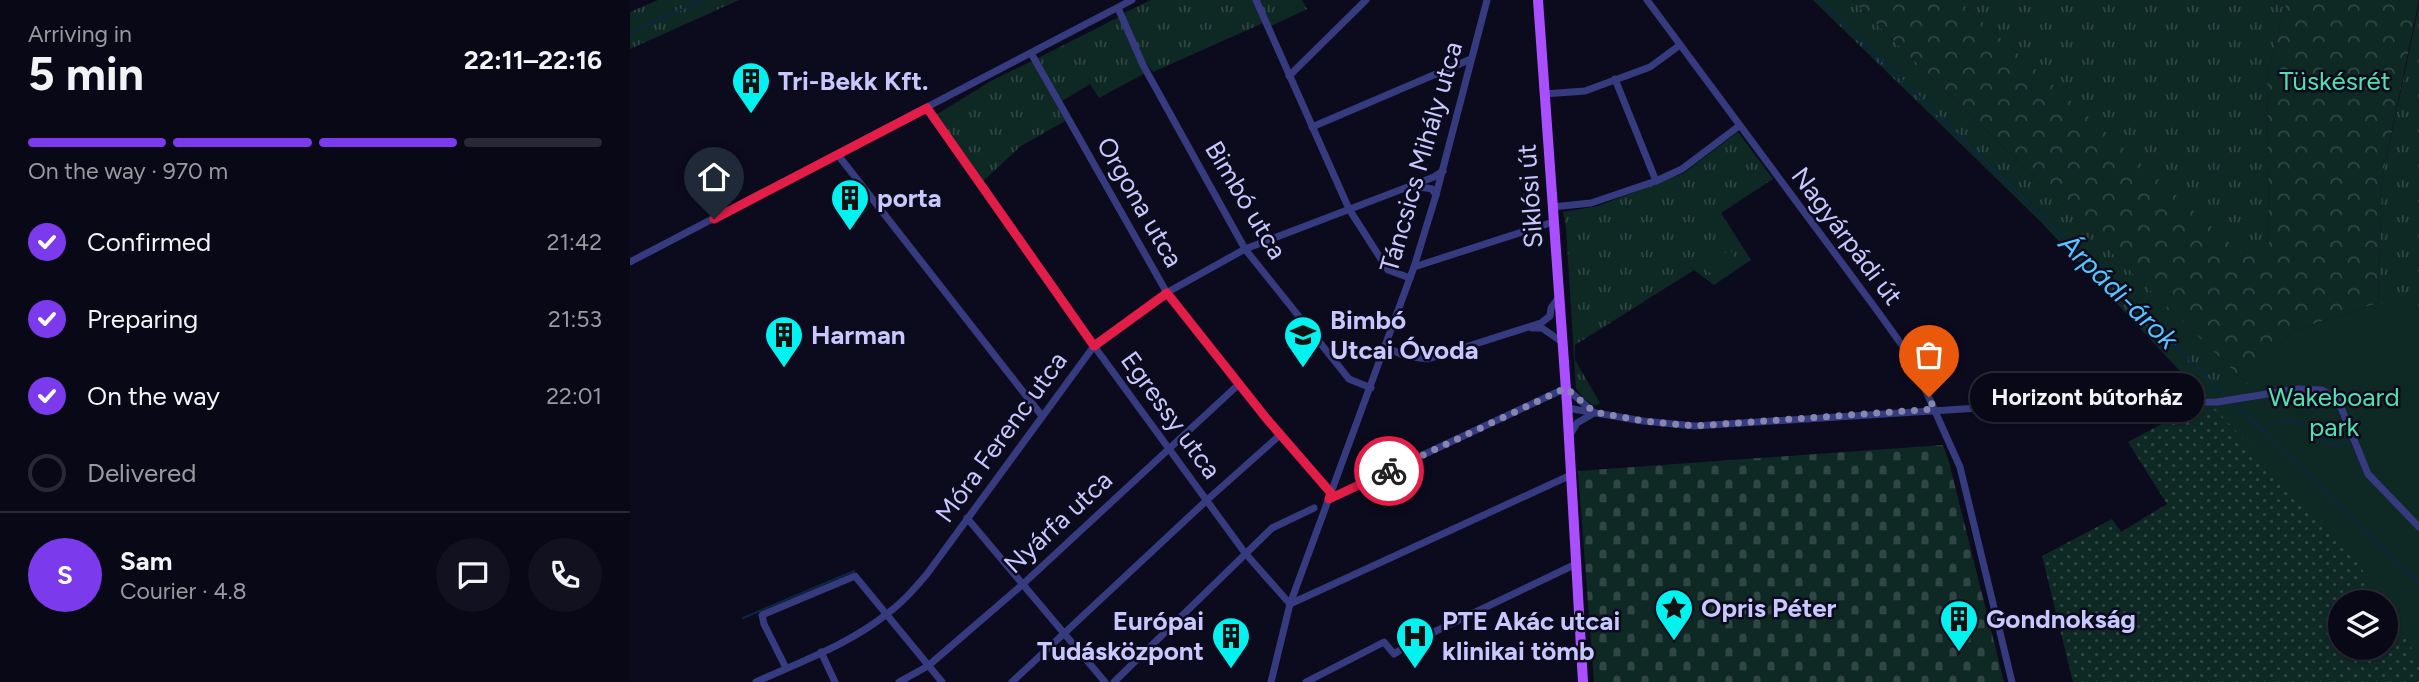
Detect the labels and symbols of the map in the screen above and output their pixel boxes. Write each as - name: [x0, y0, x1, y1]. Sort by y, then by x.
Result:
- street label: Táncsics Mihály utca: [1373, 38, 1469, 276]
- building icon: Tri-Bekk Kft.: [730, 60, 772, 115]
- place label: Tri-Bekk Kft.: [778, 65, 928, 97]
- park label: Tüskésrét: [2279, 65, 2391, 97]
- street label: Orgona utca: [1090, 131, 1190, 273]
- street label: Bimbó utca: [1198, 135, 1294, 265]
- street label: Siklósi út: [1510, 143, 1550, 249]
- pin: [684, 147, 744, 219]
- street label: Nagyárpádi út: [1785, 161, 1909, 312]
- building icon: porta: [829, 177, 871, 232]
- place label: porta: [877, 182, 942, 214]
- water label: Árpádi-árok: [2052, 225, 2187, 357]
- place label: Bimbó Utcai Óvoda: [1330, 304, 1479, 366]
- building icon: Harman: [763, 314, 805, 369]
- school or university icon: Bimbó Utcai Óvoda: [1282, 314, 1324, 369]
- place label: Harman: [811, 319, 906, 351]
- pin: [1899, 325, 1959, 397]
- street label: Móra Ferenc utca: [928, 345, 1074, 529]
- street label: Egressy utca: [1114, 345, 1228, 485]
- callout: Horizont bútorház: [1971, 372, 2206, 422]
- park label: Wakeboard park: [2268, 381, 2400, 443]
- courier: [1354, 436, 1424, 506]
- street label: Nyárfa utca: [997, 464, 1119, 580]
- place icon: Opris Péter: [1653, 587, 1695, 642]
- place label: Opris Péter: [1701, 592, 1837, 624]
- building icon: Gondnokság: [1938, 598, 1980, 653]
- place label: Gondnokság: [1986, 603, 2136, 635]
- place label: Európai Tudásközpont: [1037, 605, 1204, 667]
- place label: PTE Akác utcai klinikai tömb: [1442, 605, 1620, 667]
- building icon: Európai Tudásközpont: [1210, 615, 1252, 670]
- hospital icon: PTE Akác utcai klinikai tömb: [1394, 615, 1436, 670]

